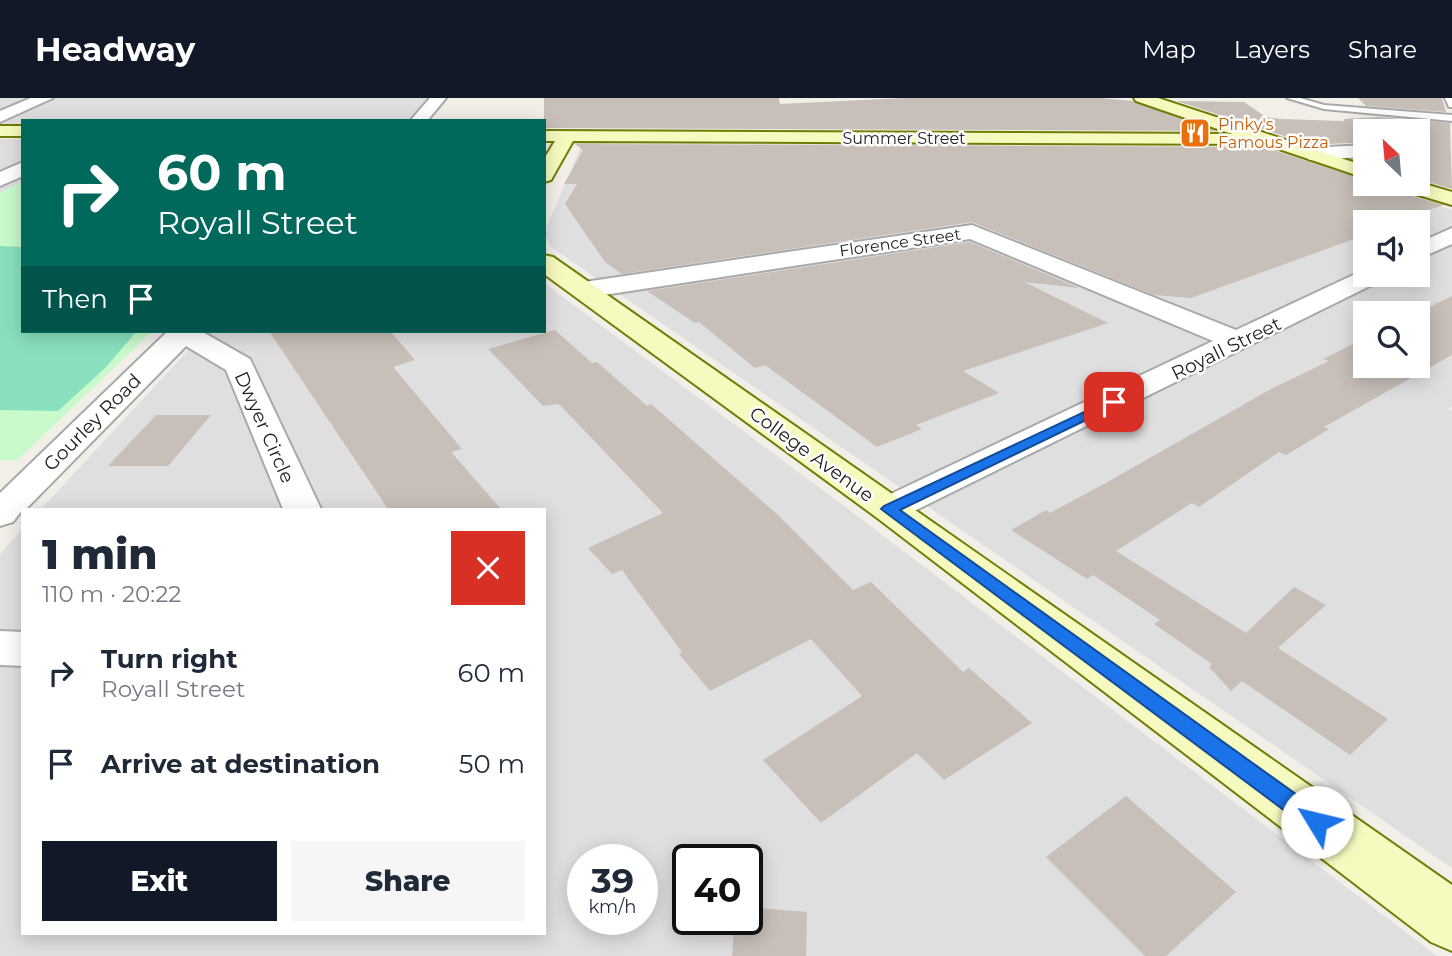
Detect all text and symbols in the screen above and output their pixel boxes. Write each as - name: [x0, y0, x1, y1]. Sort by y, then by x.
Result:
- text: Headway: [35, 29, 195, 69]
- text: Map: [1142, 35, 1196, 64]
- text: Layers: [1234, 35, 1310, 64]
- text: Share: [1348, 35, 1417, 64]
- place label: Pinky's Famous Pizza: [1218, 115, 1329, 152]
- restaurant icon: Pinky's Famous Pizza: [1178, 116, 1212, 150]
- north arrow: [1353, 119, 1430, 196]
- map controls: [1353, 119, 1430, 378]
- street label: Summer Street: [842, 129, 966, 148]
- text: 60 m: [157, 143, 287, 202]
- icon: right: [42, 147, 133, 238]
- text: Royall Street: [157, 203, 358, 242]
- button: sound: [1353, 210, 1430, 287]
- street label: Florence Street: [838, 225, 962, 260]
- icon: arrive: [122, 280, 160, 318]
- text: Then: [42, 283, 108, 315]
- button: search: [1353, 301, 1430, 378]
- street label: Royall Street: [1168, 312, 1285, 385]
- street label: Dwyer Circle: [230, 368, 299, 486]
- street label: Gourley Road: [39, 369, 146, 476]
- pin: [1084, 372, 1144, 432]
- icon: arrive: [1095, 383, 1133, 421]
- street label: College Avenue: [745, 402, 878, 507]
- text: 1 min: [42, 528, 158, 580]
- button: close: [451, 531, 525, 605]
- text: 110 m · 20:22: [42, 580, 181, 608]
- text: Turn right: [101, 643, 237, 675]
- icon: right: [42, 654, 80, 692]
- text: 60 m: [458, 657, 525, 689]
- text: Royall Street: [101, 675, 245, 703]
- icon: arrive: [42, 745, 80, 783]
- text: Arrive at destination: [101, 748, 380, 780]
- text: 50 m: [459, 748, 525, 780]
- position arrow: [1280, 785, 1354, 859]
- button: Exit: [42, 841, 277, 921]
- button: Share: [291, 841, 525, 921]
- speed limit sign: 40: [672, 844, 763, 935]
- text: 39: [591, 859, 634, 902]
- text: km/h: [588, 896, 637, 918]

